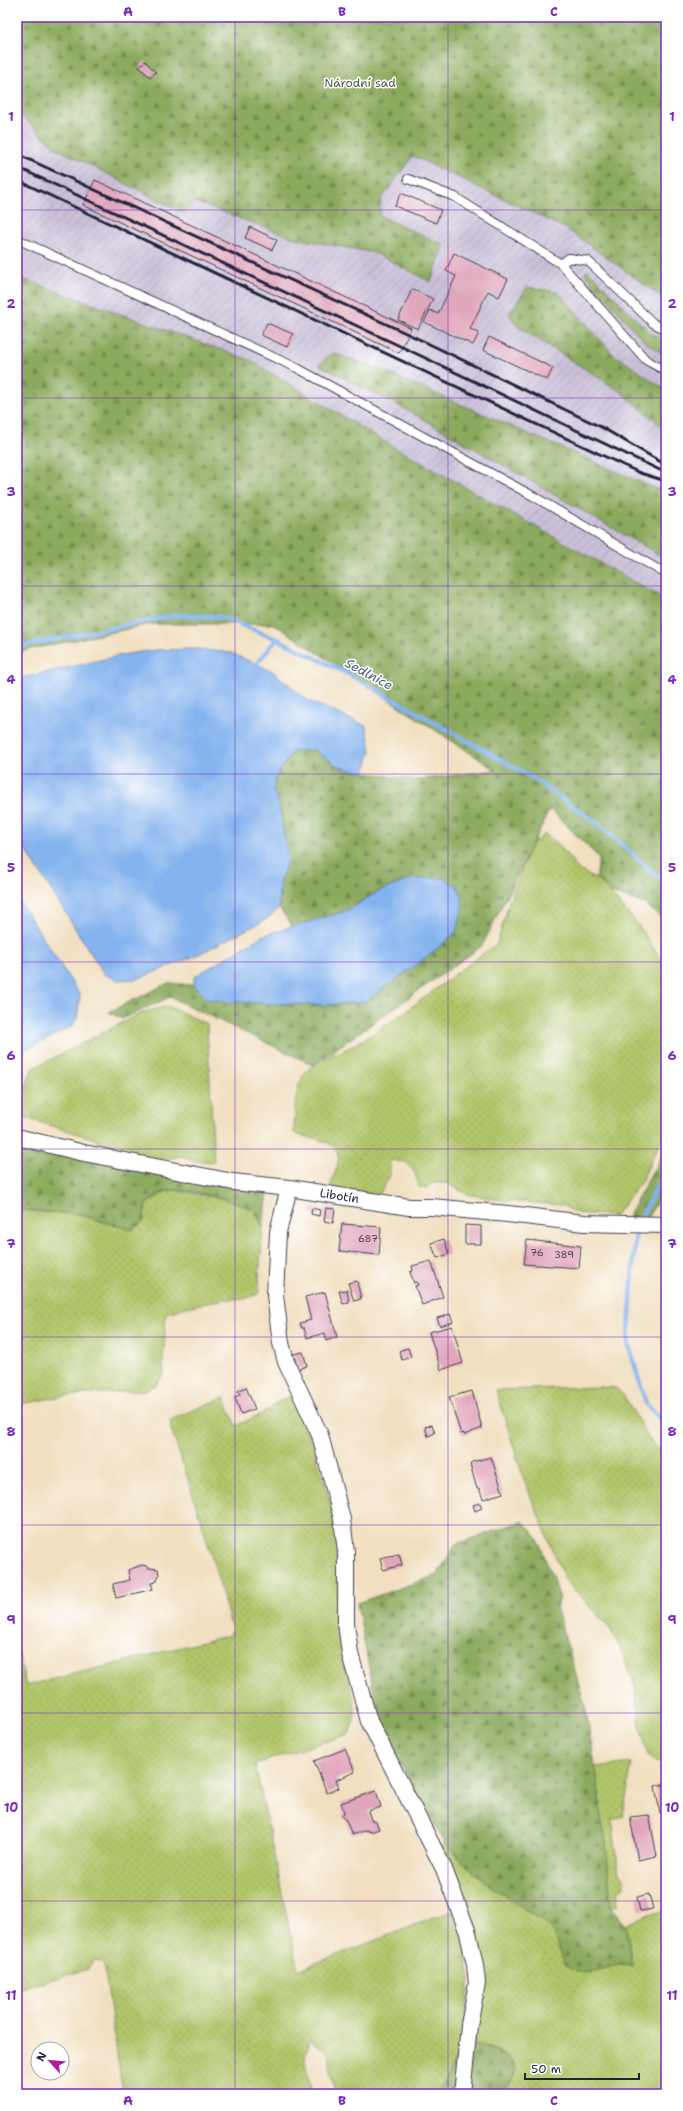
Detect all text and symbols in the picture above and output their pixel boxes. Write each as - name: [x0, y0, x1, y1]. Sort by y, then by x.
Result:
- text: A: [123, 3, 133, 20]
- text: B: [338, 3, 346, 20]
- text: C: [550, 3, 558, 20]
- park label: Národní sad: [324, 75, 396, 91]
- text: 1: [8, 108, 14, 125]
- text: 1: [669, 108, 675, 125]
- text: 2: [6, 295, 16, 312]
- text: 2: [667, 295, 677, 312]
- text: 3: [6, 483, 16, 500]
- text: 3: [667, 483, 677, 500]
- water label: Sedlnice: [342, 654, 396, 694]
- text: 4: [6, 671, 16, 688]
- text: 4: [667, 671, 677, 688]
- text: 5: [7, 859, 15, 876]
- text: 5: [668, 859, 676, 876]
- text: 6: [6, 1047, 16, 1064]
- text: 6: [667, 1047, 677, 1064]
- street label: Libotín: [319, 1185, 360, 1207]
- house number: 687: [358, 1232, 378, 1245]
- text: 7: [6, 1235, 16, 1252]
- text: 7: [667, 1235, 677, 1252]
- house number: 76: [530, 1246, 544, 1259]
- house number: 389: [554, 1248, 574, 1261]
- text: 8: [6, 1423, 16, 1440]
- text: 8: [667, 1423, 677, 1440]
- text: 9: [6, 1611, 16, 1628]
- text: 9: [667, 1611, 677, 1628]
- text: 10: [4, 1799, 18, 1816]
- text: 10: [665, 1799, 679, 1816]
- text: 11: [5, 1987, 17, 2004]
- text: 11: [666, 1987, 678, 2004]
- north arrow: [30, 2041, 70, 2081]
- text: N: [33, 2049, 50, 2064]
- scale bar: [525, 2055, 639, 2081]
- text: 50 m: [531, 2061, 561, 2077]
- text: A: [123, 2092, 133, 2109]
- text: B: [338, 2092, 346, 2109]
- text: C: [550, 2092, 558, 2109]

